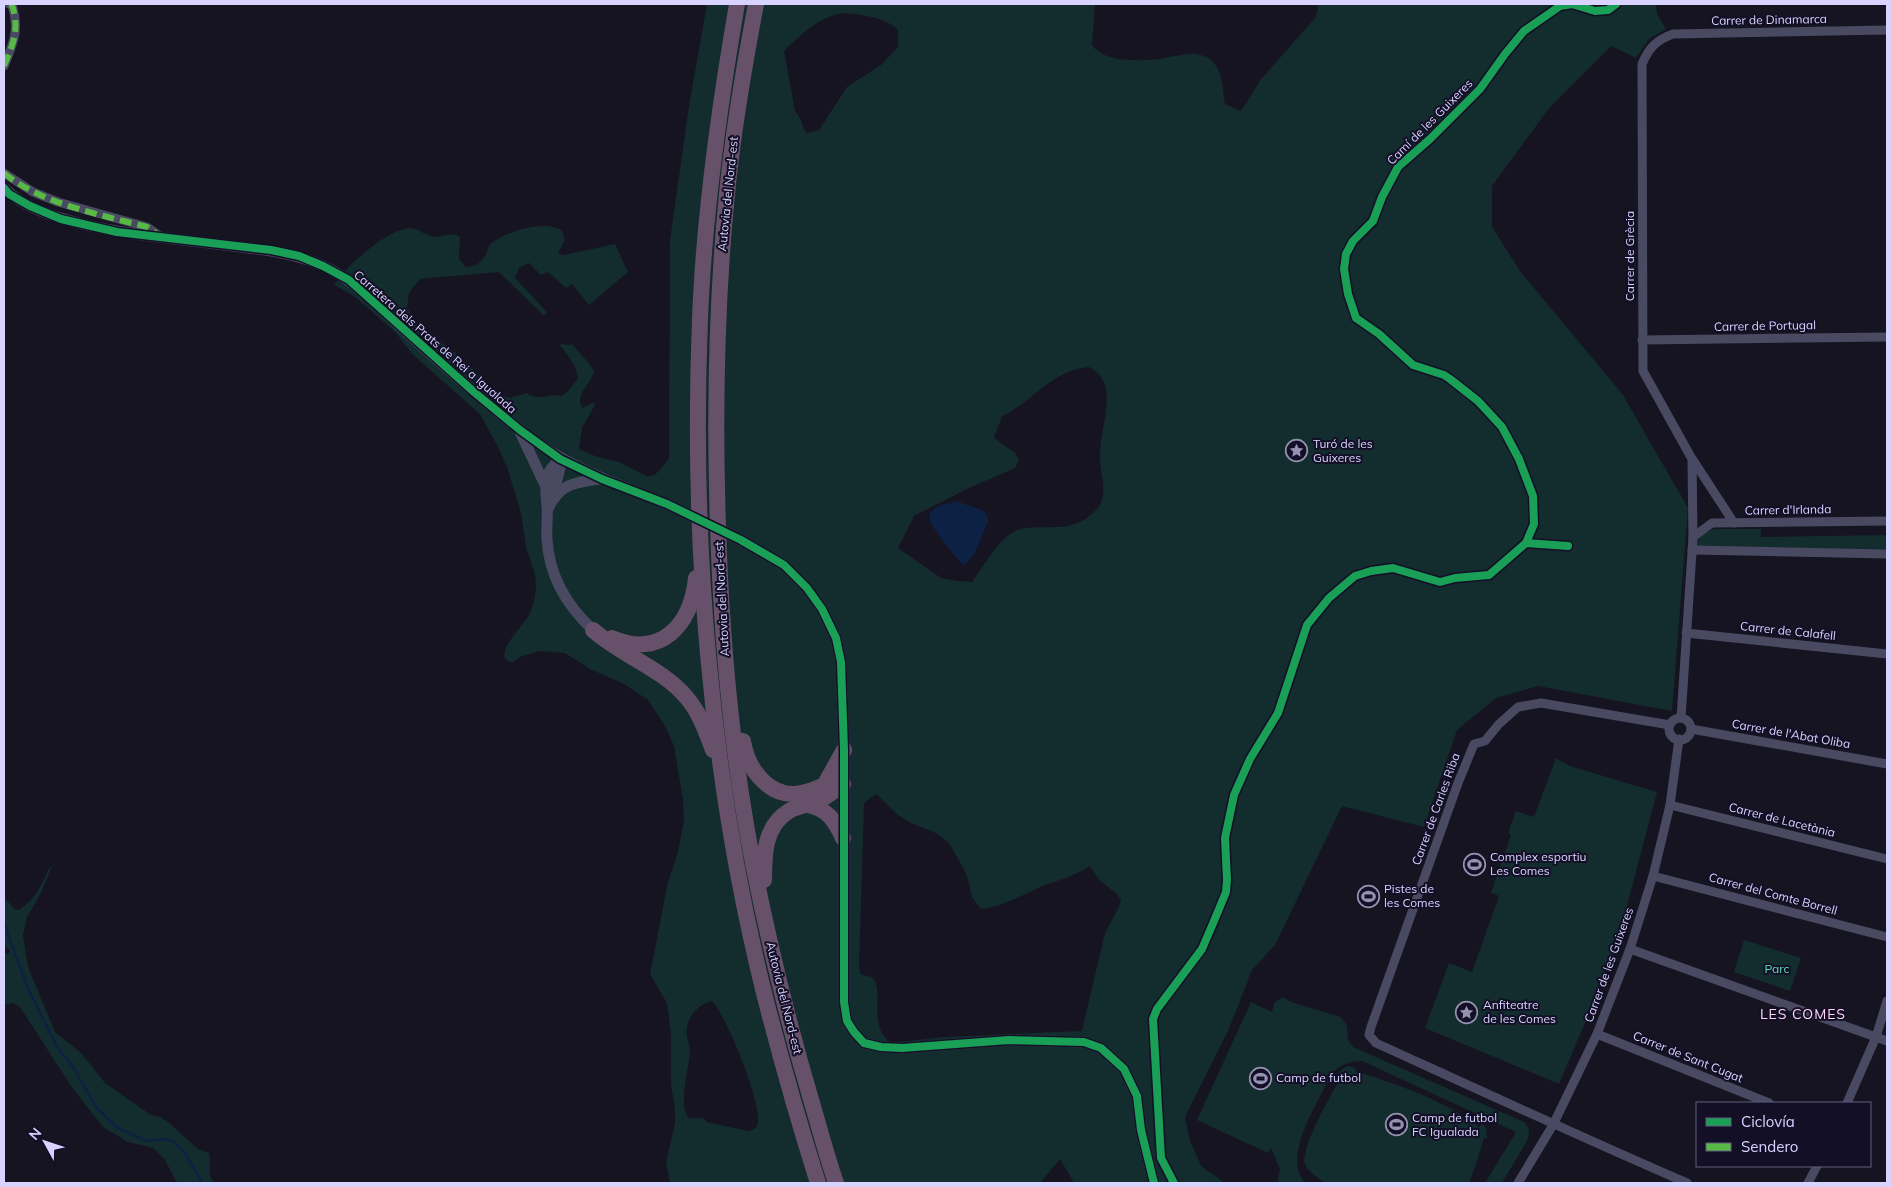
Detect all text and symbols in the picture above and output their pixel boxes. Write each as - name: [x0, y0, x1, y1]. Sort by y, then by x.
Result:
- street label: Carrer de Dinamarca: [1711, 11, 1827, 28]
- street label: Camí de les Guixeres: [1384, 76, 1476, 168]
- street label: Autovia del Nord-est: [714, 136, 741, 252]
- street label: Carrer de Grècia: [1622, 211, 1637, 301]
- street label: Carretera dels Prats de Rei a Igualada: [351, 267, 520, 416]
- street label: Carrer de Portugal: [1714, 317, 1816, 334]
- place label: Turó de les Guixeres: [1313, 436, 1373, 465]
- place icon: Turó de les Guixeres: [1285, 439, 1309, 463]
- street label: Carrer d'Irlanda: [1745, 501, 1831, 518]
- street label: Autovia del Nord-est: [711, 541, 732, 657]
- street label: Carrer de Calafell: [1739, 618, 1837, 643]
- street label: Carrer de l'Abat Oliba: [1731, 716, 1852, 751]
- street label: Carrer de Carles Riba: [1408, 751, 1463, 867]
- street label: Carrer de Lacetània: [1727, 799, 1837, 840]
- place label: Complex esportiu Les Comes: [1490, 849, 1586, 878]
- sports icon: Complex esportiu Les Comes: [1462, 852, 1486, 876]
- street label: Carrer del Comte Borrell: [1707, 869, 1839, 918]
- place label: Pistes de les Comes: [1384, 881, 1440, 910]
- sports icon: Pistes de les Comes: [1356, 884, 1380, 908]
- street label: Carrer de les Guixeres: [1581, 905, 1636, 1024]
- street label: Autovia del Nord-est: [763, 940, 806, 1056]
- park label: Parc: [1765, 961, 1790, 976]
- place label: Anfiteatre de les Comes: [1483, 997, 1556, 1026]
- place icon: Anfiteatre de les Comes: [1455, 1000, 1479, 1024]
- district label: LES COMES: [1760, 1005, 1846, 1023]
- street label: Carrer de Sant Cugat: [1631, 1028, 1745, 1085]
- sports icon: Camp de futbol: [1248, 1066, 1272, 1090]
- place label: Camp de futbol: [1276, 1070, 1361, 1085]
- legend: [1696, 1102, 1871, 1167]
- place label: Camp de futbol FC Igualada: [1412, 1110, 1497, 1139]
- text: Ciclovía: [1741, 1112, 1795, 1131]
- sports icon: Camp de futbol FC Igualada: [1384, 1113, 1408, 1137]
- north arrow: [20, 1117, 70, 1167]
- text: N: [25, 1124, 45, 1143]
- text: Sendero: [1741, 1137, 1798, 1156]

